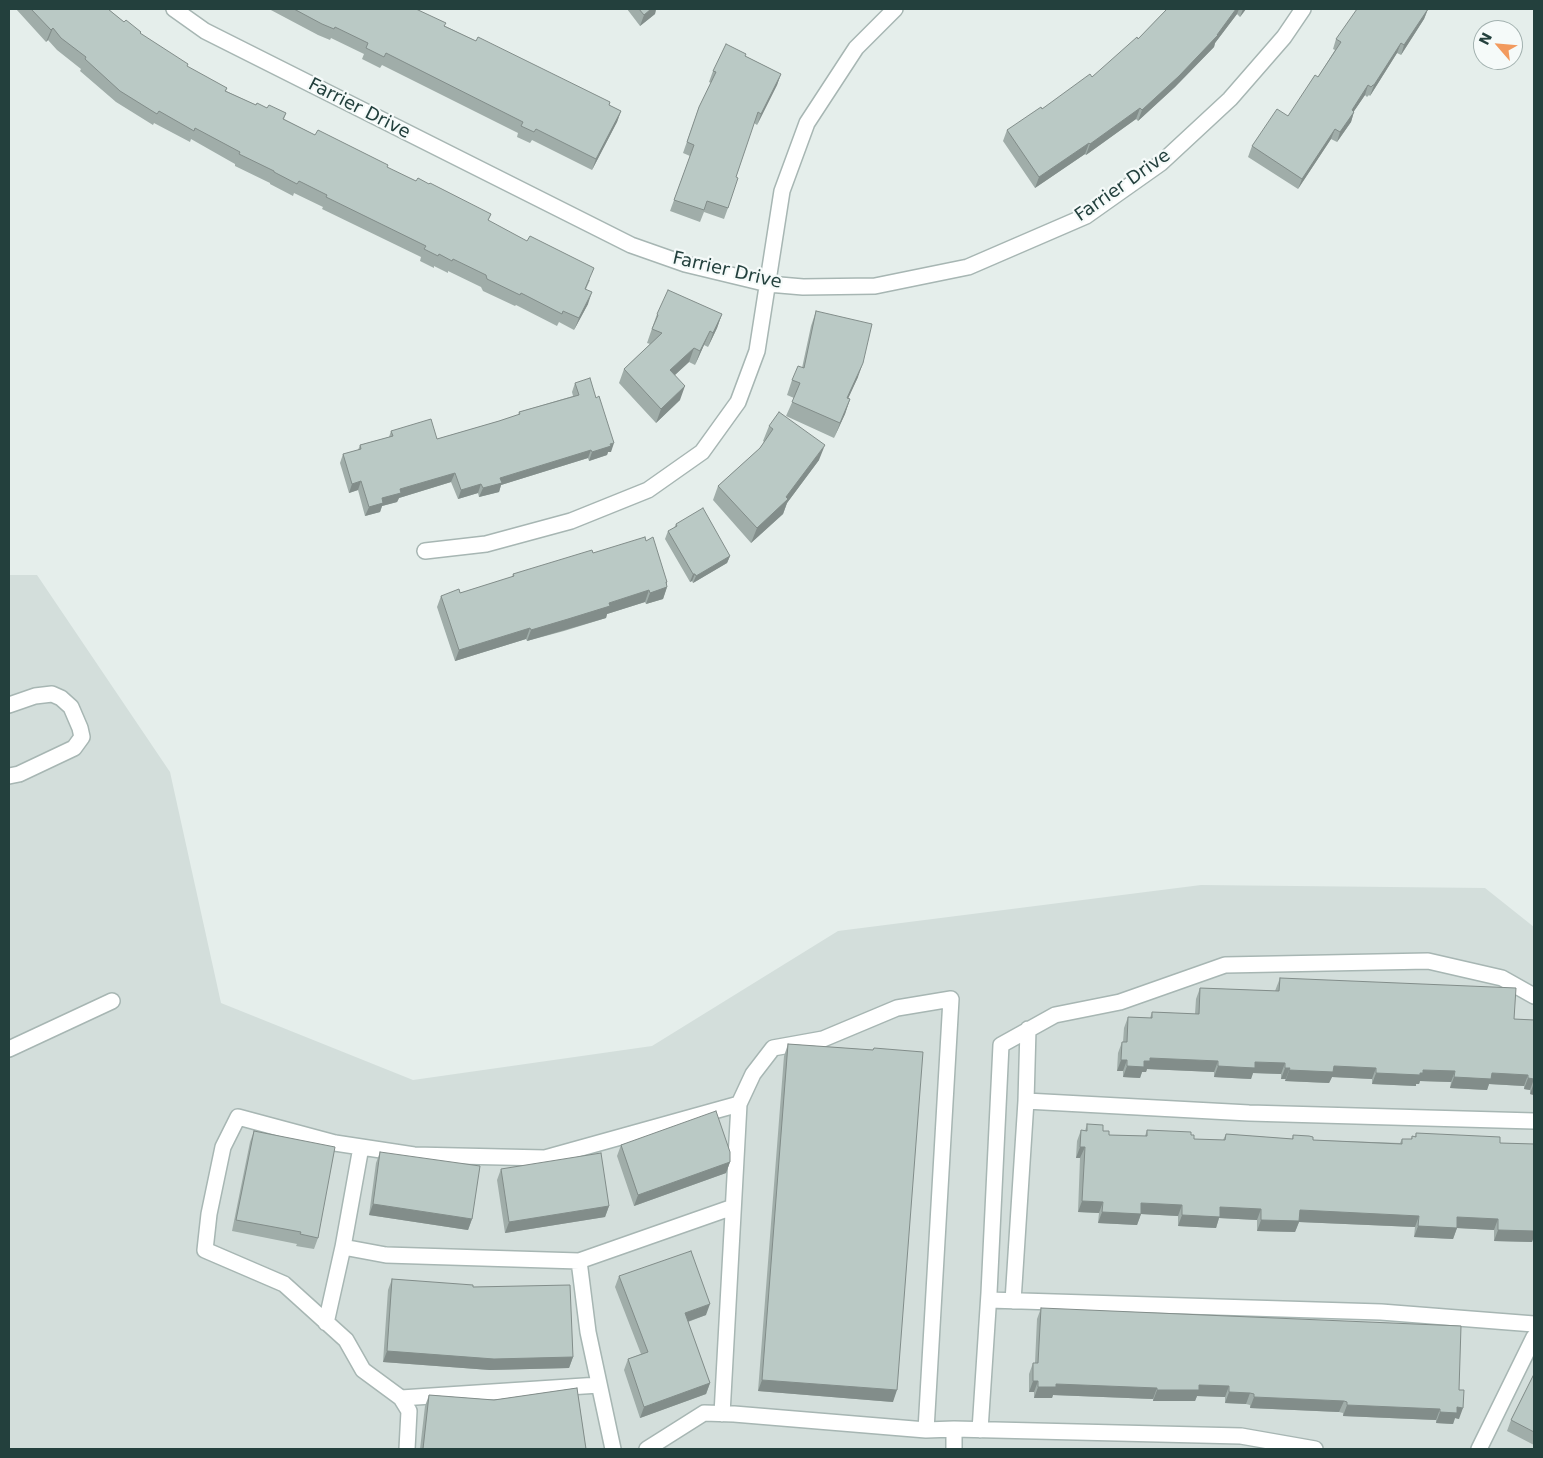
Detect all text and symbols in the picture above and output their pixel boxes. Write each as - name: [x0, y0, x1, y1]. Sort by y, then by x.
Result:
- north arrow: [1473, 20, 1523, 70]
- text: N: [1476, 30, 1495, 47]
- street label: Farrier Drive: [304, 74, 414, 144]
- street label: Farrier Drive: [1071, 145, 1175, 227]
- street label: Farrier Drive: [670, 248, 784, 294]

